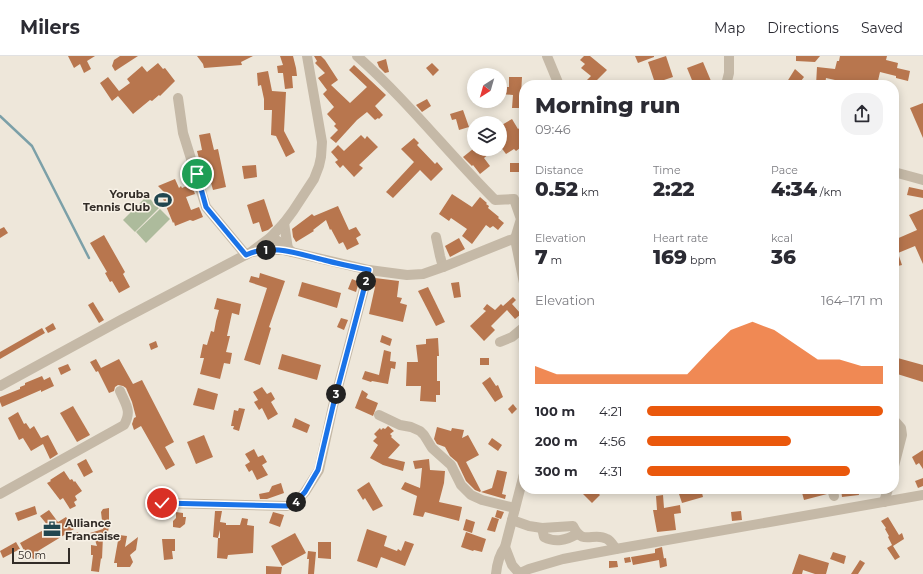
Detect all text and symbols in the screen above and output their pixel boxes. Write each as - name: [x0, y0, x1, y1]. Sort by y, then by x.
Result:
- text: Milers: [20, 16, 80, 39]
- text: Map: [714, 19, 745, 37]
- text: Directions: [767, 19, 839, 37]
- text: Saved: [861, 19, 903, 37]
- north arrow: [467, 68, 507, 108]
- map controls: [467, 68, 507, 156]
- text: Morning run: [535, 92, 680, 119]
- button: share: [841, 93, 883, 135]
- button: layers: [467, 116, 507, 156]
- text: 09:46: [535, 121, 571, 137]
- pin: [180, 157, 214, 191]
- icon: arrive: [186, 163, 208, 185]
- text: Distance: [535, 163, 583, 177]
- text: Time: [653, 163, 681, 177]
- text: Pace: [771, 163, 798, 177]
- text: 0.52: [535, 177, 578, 201]
- text: 2:22: [653, 177, 695, 201]
- text: 4:34: [771, 177, 817, 201]
- text: km: [578, 185, 599, 199]
- text: /km: [817, 185, 842, 199]
- place label: Yoruba Tennis Club: [83, 187, 150, 214]
- sports icon: Yoruba Tennis Club: [153, 190, 173, 210]
- text: Elevation: [535, 231, 586, 245]
- text: Heart rate: [653, 231, 708, 245]
- text: kcal: [771, 231, 793, 245]
- pin: 1: [256, 240, 276, 260]
- text: 1: [264, 243, 268, 257]
- text: 7: [535, 245, 548, 269]
- text: 169: [653, 245, 687, 269]
- text: 36: [771, 245, 796, 269]
- text: m: [548, 253, 562, 267]
- text: bpm: [687, 253, 717, 267]
- pin: 2: [356, 271, 376, 291]
- text: 2: [363, 274, 369, 288]
- text: Elevation: [535, 292, 595, 308]
- text: 164–171 m: [821, 292, 883, 308]
- pin: 3: [326, 384, 346, 404]
- text: 3: [333, 387, 339, 401]
- text: 100 m: [535, 403, 575, 419]
- text: 4:21: [599, 403, 623, 419]
- text: 200 m: [535, 433, 578, 449]
- text: 4:56: [599, 433, 626, 449]
- text: 300 m: [535, 463, 578, 479]
- text: 4:31: [599, 463, 622, 479]
- pin: [145, 486, 179, 520]
- icon: check: [151, 492, 173, 514]
- pin: 4: [286, 492, 306, 512]
- text: 4: [292, 495, 300, 509]
- place label: Alliance Francaise: [64, 516, 120, 543]
- office icon: Alliance Francaise: [42, 519, 62, 539]
- scale bar: [12, 546, 70, 565]
- text: 50 m: [18, 548, 46, 562]

